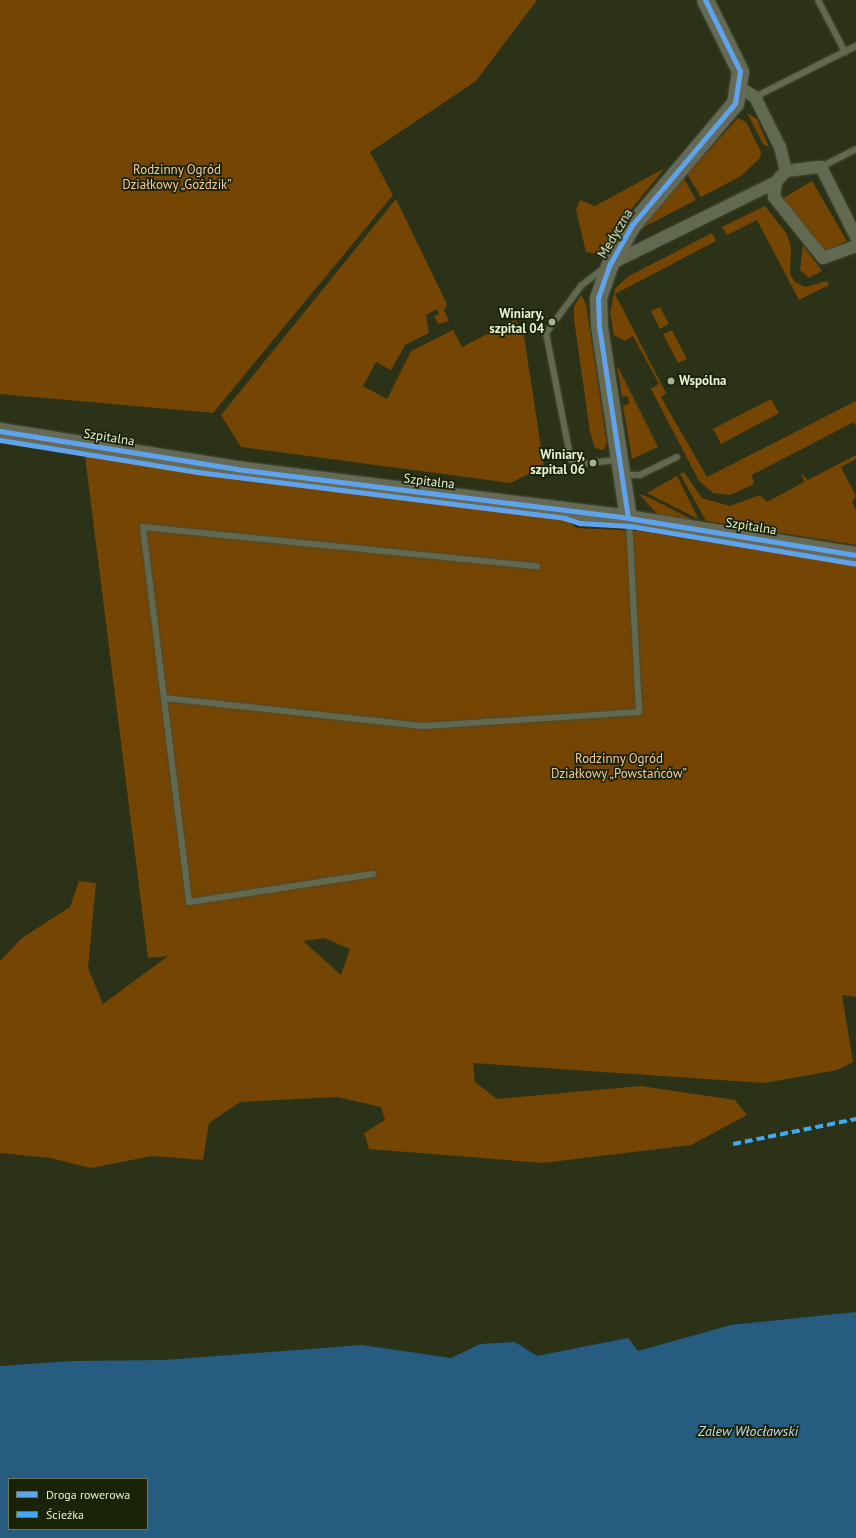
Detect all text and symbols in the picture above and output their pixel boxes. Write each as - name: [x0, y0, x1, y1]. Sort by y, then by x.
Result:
- park label: Rodzinny Ogród Działkowy „Goździk”: [122, 163, 232, 194]
- street label: Medyczna: [595, 206, 637, 262]
- place label: Winiary, szpital 04: [489, 307, 544, 338]
- marker: Winiary, szpital 04: [547, 317, 557, 327]
- place label: Wspólna: [679, 373, 726, 389]
- marker: Wspólna: [666, 376, 676, 386]
- street label: Szpitalna: [82, 426, 136, 450]
- place label: Winiary, szpital 06: [530, 448, 585, 479]
- marker: Winiary, szpital 06: [588, 458, 598, 468]
- street label: Szpitalna: [403, 471, 455, 493]
- street label: Szpitalna: [724, 515, 778, 539]
- park label: Rodzinny Ogród Działkowy „Powstańców”: [550, 752, 688, 783]
- water label: Zalew Włocławski: [698, 1423, 798, 1439]
- legend: [8, 1478, 148, 1530]
- text: Droga rowerowa: [46, 1487, 130, 1502]
- text: Ścieżka: [46, 1507, 84, 1522]

